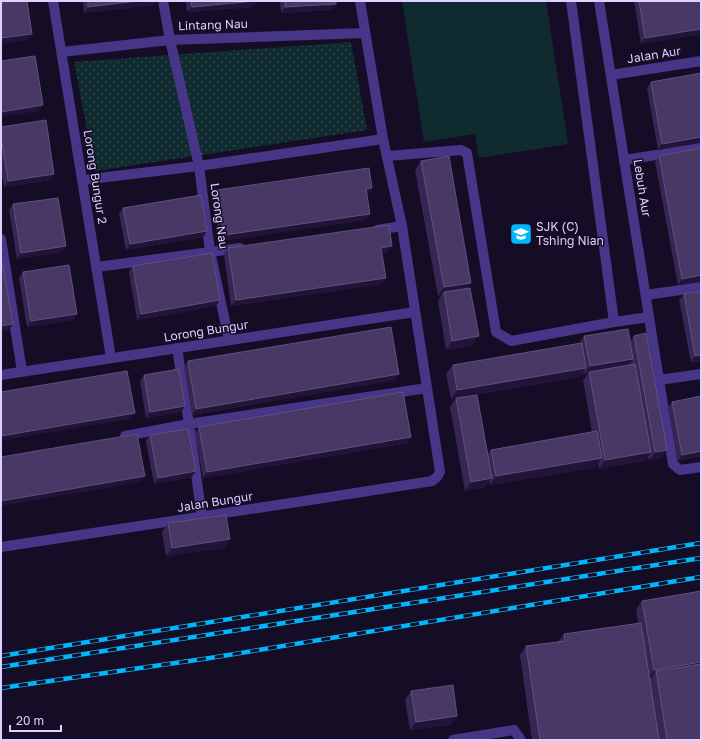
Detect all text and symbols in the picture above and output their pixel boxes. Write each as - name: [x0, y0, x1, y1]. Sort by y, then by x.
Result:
- street label: Lintang Nau: [178, 16, 248, 33]
- street label: Jalan Aur: [626, 43, 682, 66]
- street label: Lorong Bungur 2: [81, 129, 110, 225]
- street label: Lebuh Aur: [631, 158, 655, 218]
- street label: Lorong Nau: [207, 182, 232, 250]
- place label: SJK (C) Tshing Nian: [536, 219, 604, 248]
- school or university icon: SJK (C) Tshing Nian: [508, 221, 534, 247]
- street label: Lorong Bungur: [163, 316, 250, 345]
- street label: Jalan Bungur: [176, 488, 254, 515]
- scale bar: [10, 707, 61, 733]
- text: 20 m: [16, 713, 44, 728]

